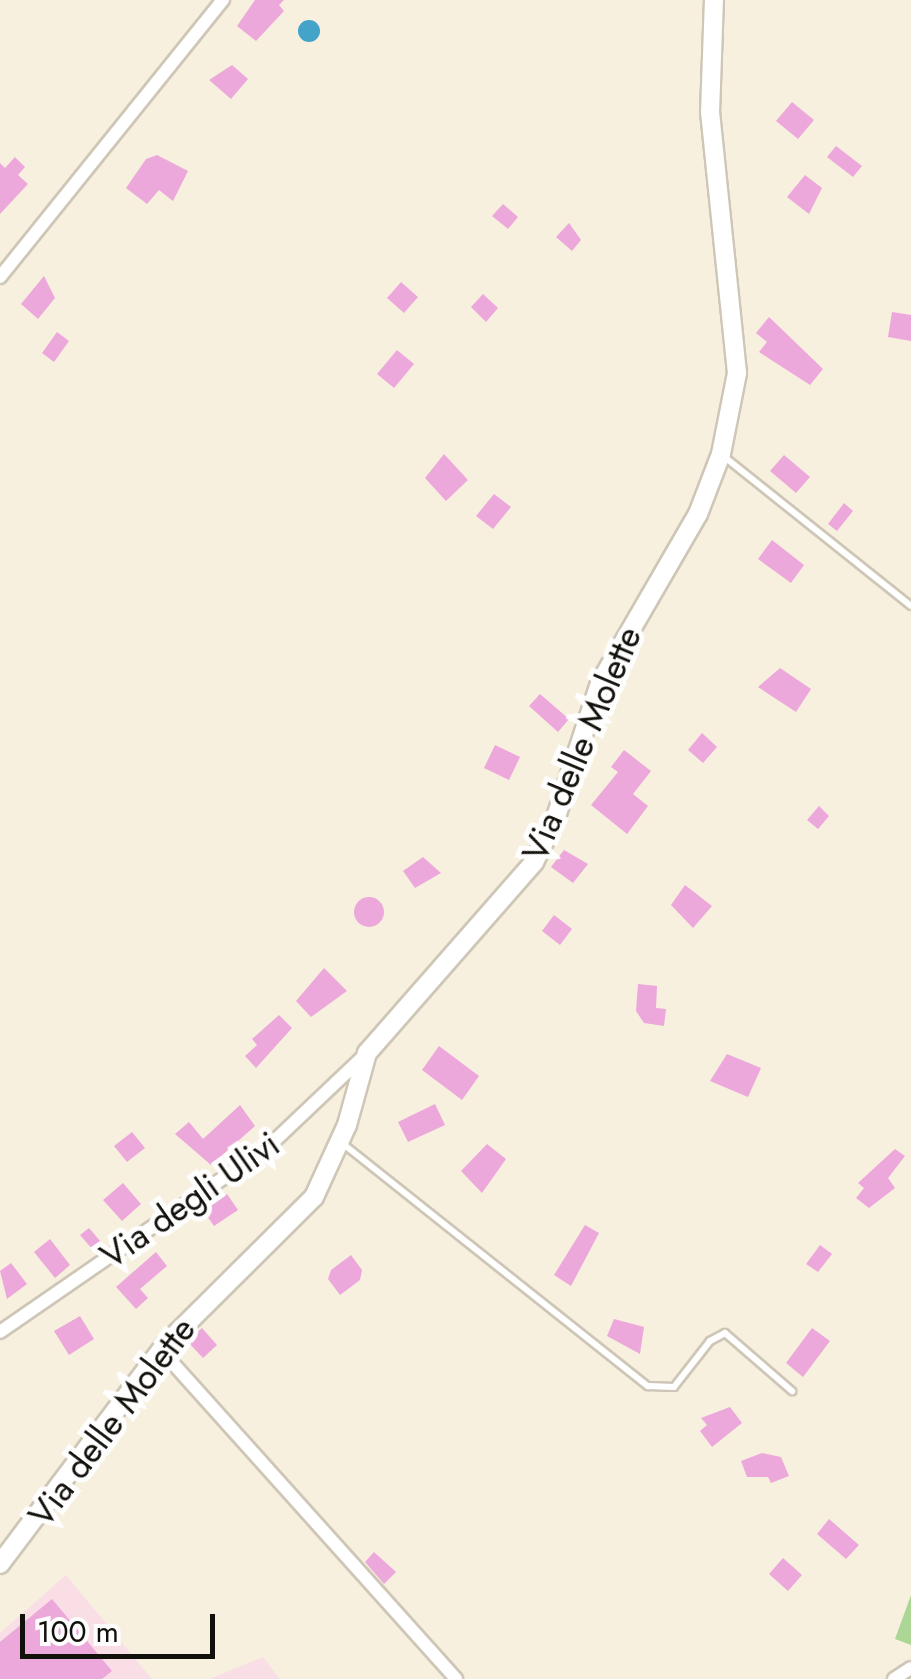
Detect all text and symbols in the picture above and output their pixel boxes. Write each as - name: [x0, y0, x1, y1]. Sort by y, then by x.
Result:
- street label: Via delle Molette: [514, 621, 650, 867]
- street label: Via degli Ulivi: [92, 1123, 288, 1277]
- street label: Via delle Molette: [20, 1309, 204, 1535]
- scale bar: [25, 1594, 220, 1656]
- text: 100 m: [37, 1610, 119, 1653]

